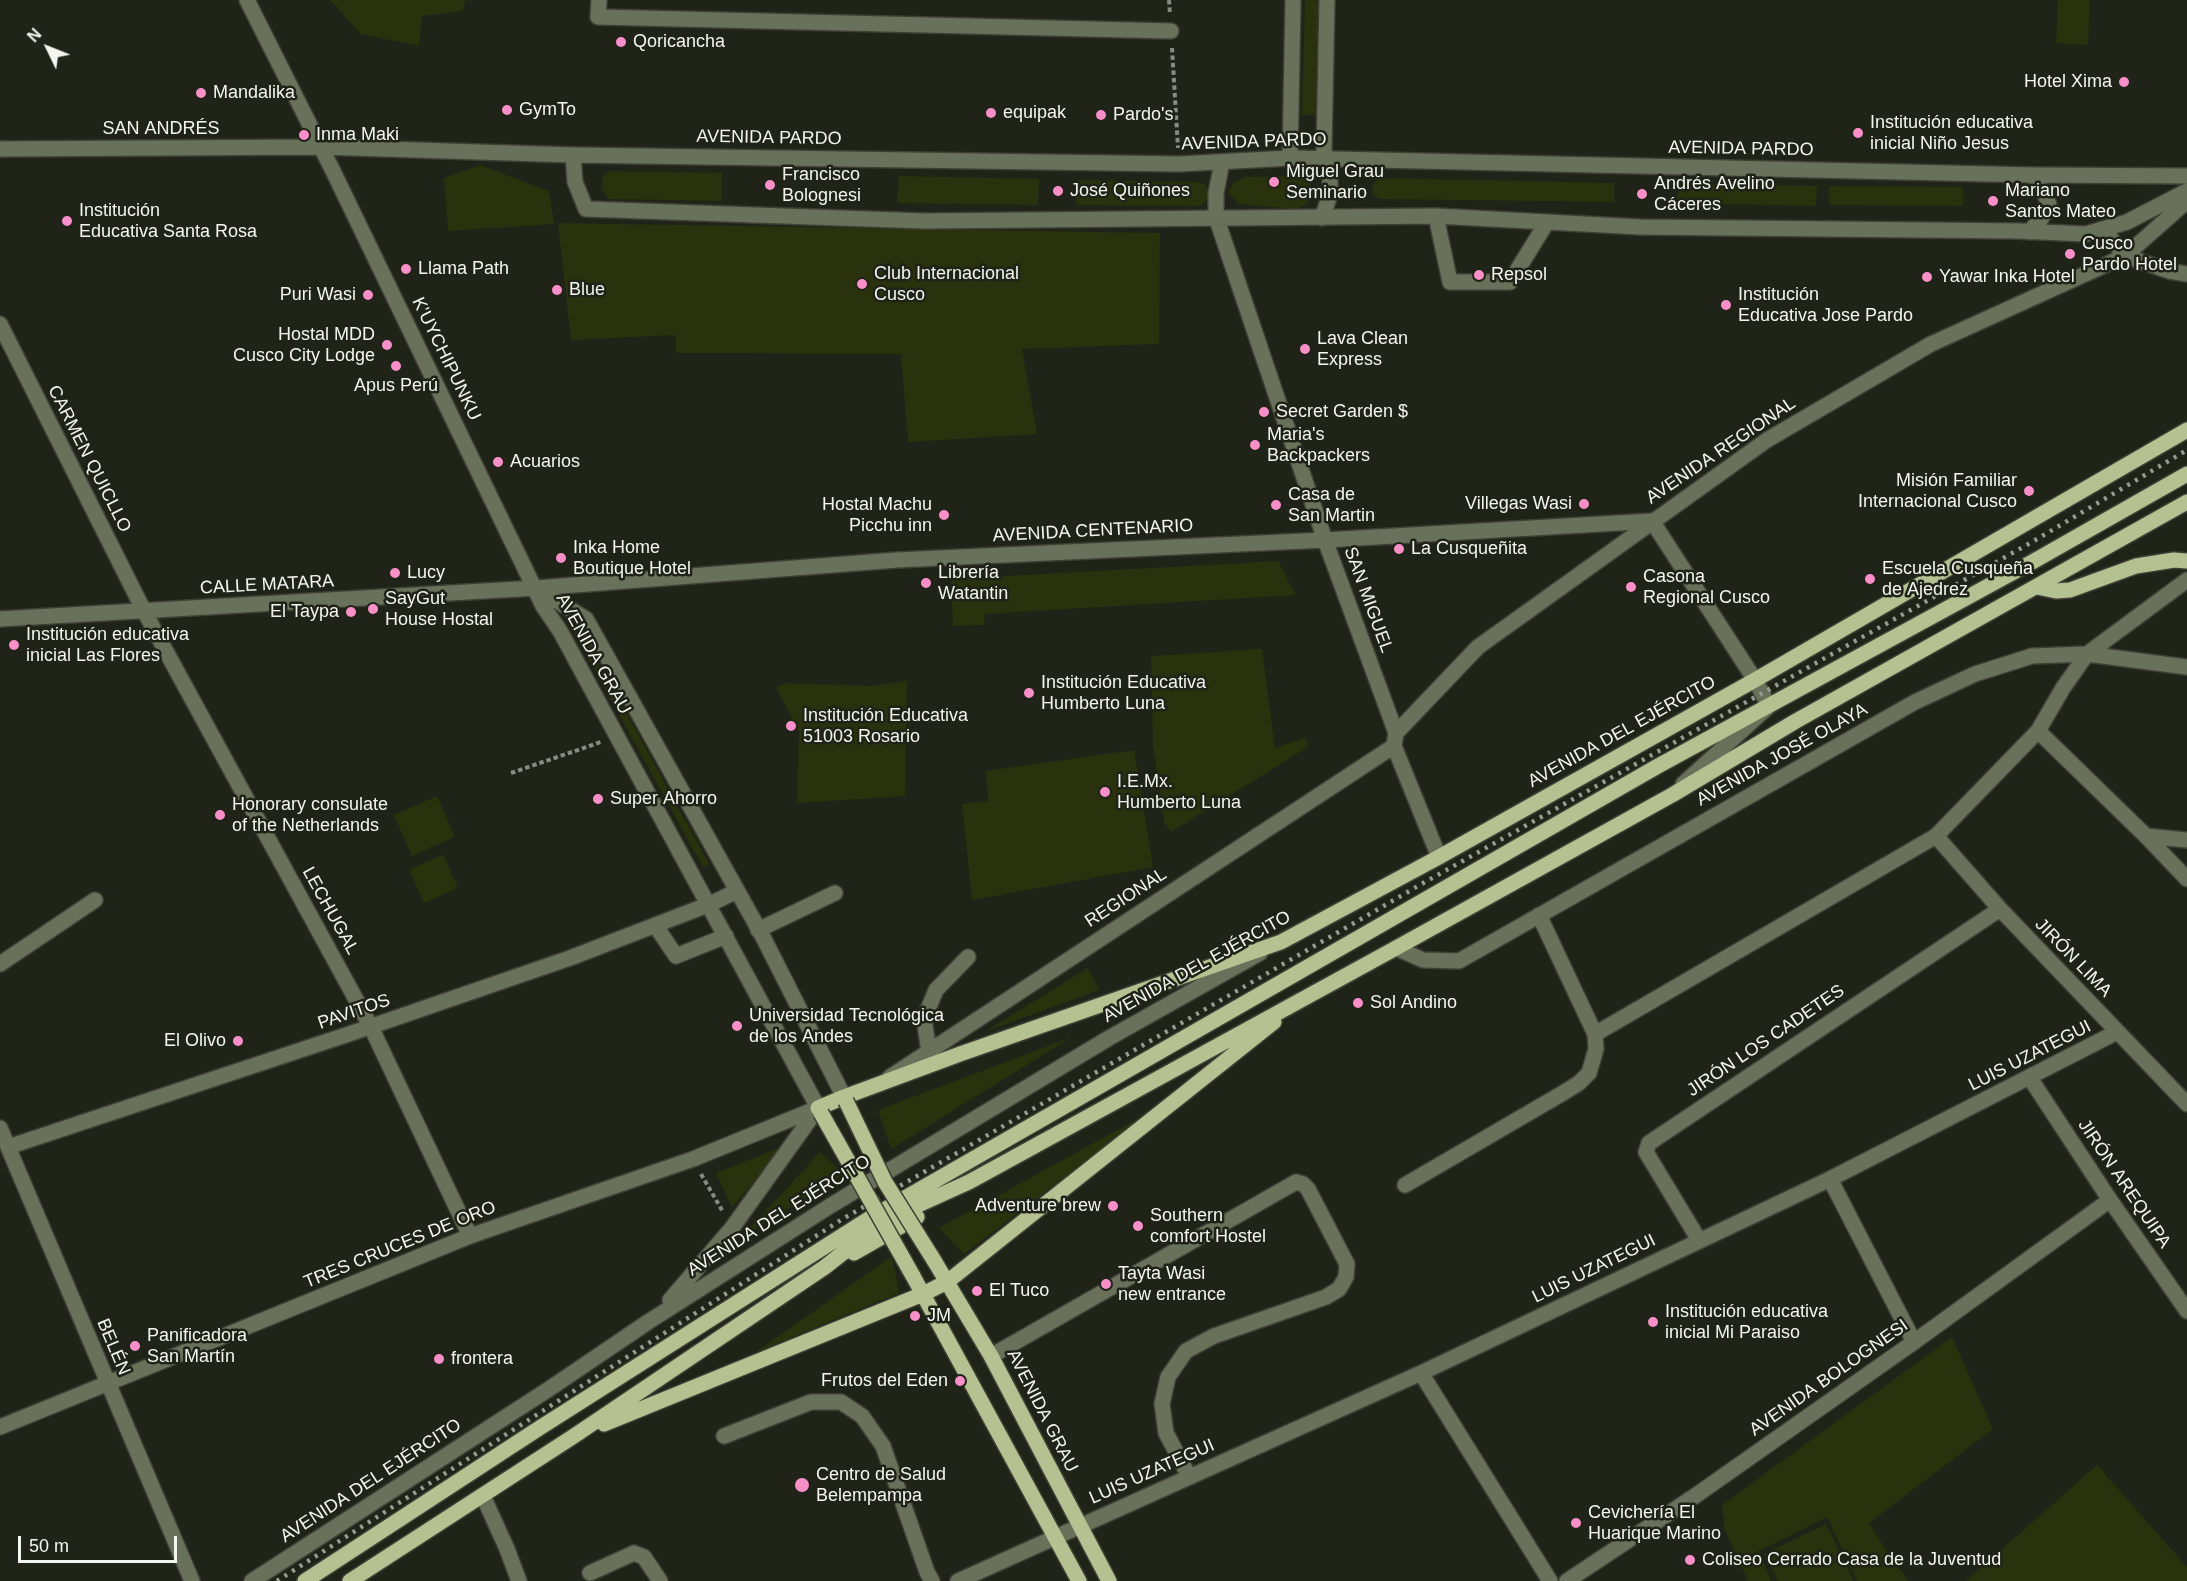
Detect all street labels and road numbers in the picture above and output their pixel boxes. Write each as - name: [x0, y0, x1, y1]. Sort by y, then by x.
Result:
- street label: SAN ANDRÉS: [102, 118, 220, 140]
- street label: AVENIDA PARDO: [696, 126, 842, 150]
- street label: AVENIDA PARDO: [1181, 129, 1327, 155]
- street label: AVENIDA PARDO: [1668, 137, 1814, 161]
- street label: K'UYCHIPUNKU: [407, 294, 485, 424]
- street label: CARMEN QUICLLO: [43, 382, 135, 536]
- street label: AVENIDA REGIONAL: [1642, 393, 1800, 509]
- street label: AVENIDA CENTENARIO: [992, 515, 1194, 547]
- street label: SAN MIGUEL: [1339, 544, 1397, 656]
- street label: CALLE MATARA: [199, 571, 335, 599]
- street label: AVENIDA GRAU: [551, 590, 635, 718]
- street label: AVENIDA DEL EJÉRCITO: [1524, 671, 1720, 793]
- street label: AVENIDA JOSÉ OLAYA: [1693, 699, 1871, 811]
- street label: LECHUGAL: [297, 863, 363, 959]
- street label: REGIONAL: [1081, 864, 1171, 932]
- street label: AVENIDA DEL EJÉRCITO: [1099, 906, 1295, 1028]
- street label: JIRÓN LIMA: [2030, 914, 2116, 1002]
- street label: JIRÓN LOS CADETES: [1683, 980, 1849, 1102]
- street label: PAVITOS: [315, 990, 393, 1034]
- street label: LUIS UZATEGUI: [1965, 1016, 2095, 1096]
- street label: JIRÓN AREQUIPA: [2073, 1115, 2175, 1253]
- street label: AVENIDA DEL EJÉRCITO: [684, 1151, 874, 1281]
- street label: TRES CRUCES DE ORO: [301, 1197, 499, 1293]
- street label: LUIS UZATEGUI: [1529, 1230, 1659, 1308]
- street label: AVENIDA BOLOGNESI: [1746, 1315, 1912, 1441]
- street label: BELÉN: [92, 1316, 134, 1378]
- street label: AVENIDA GRAU: [1002, 1346, 1082, 1476]
- street label: AVENIDA DEL EJÉRCITO: [276, 1414, 466, 1548]
- street label: LUIS UZATEGUI: [1086, 1435, 1218, 1509]

